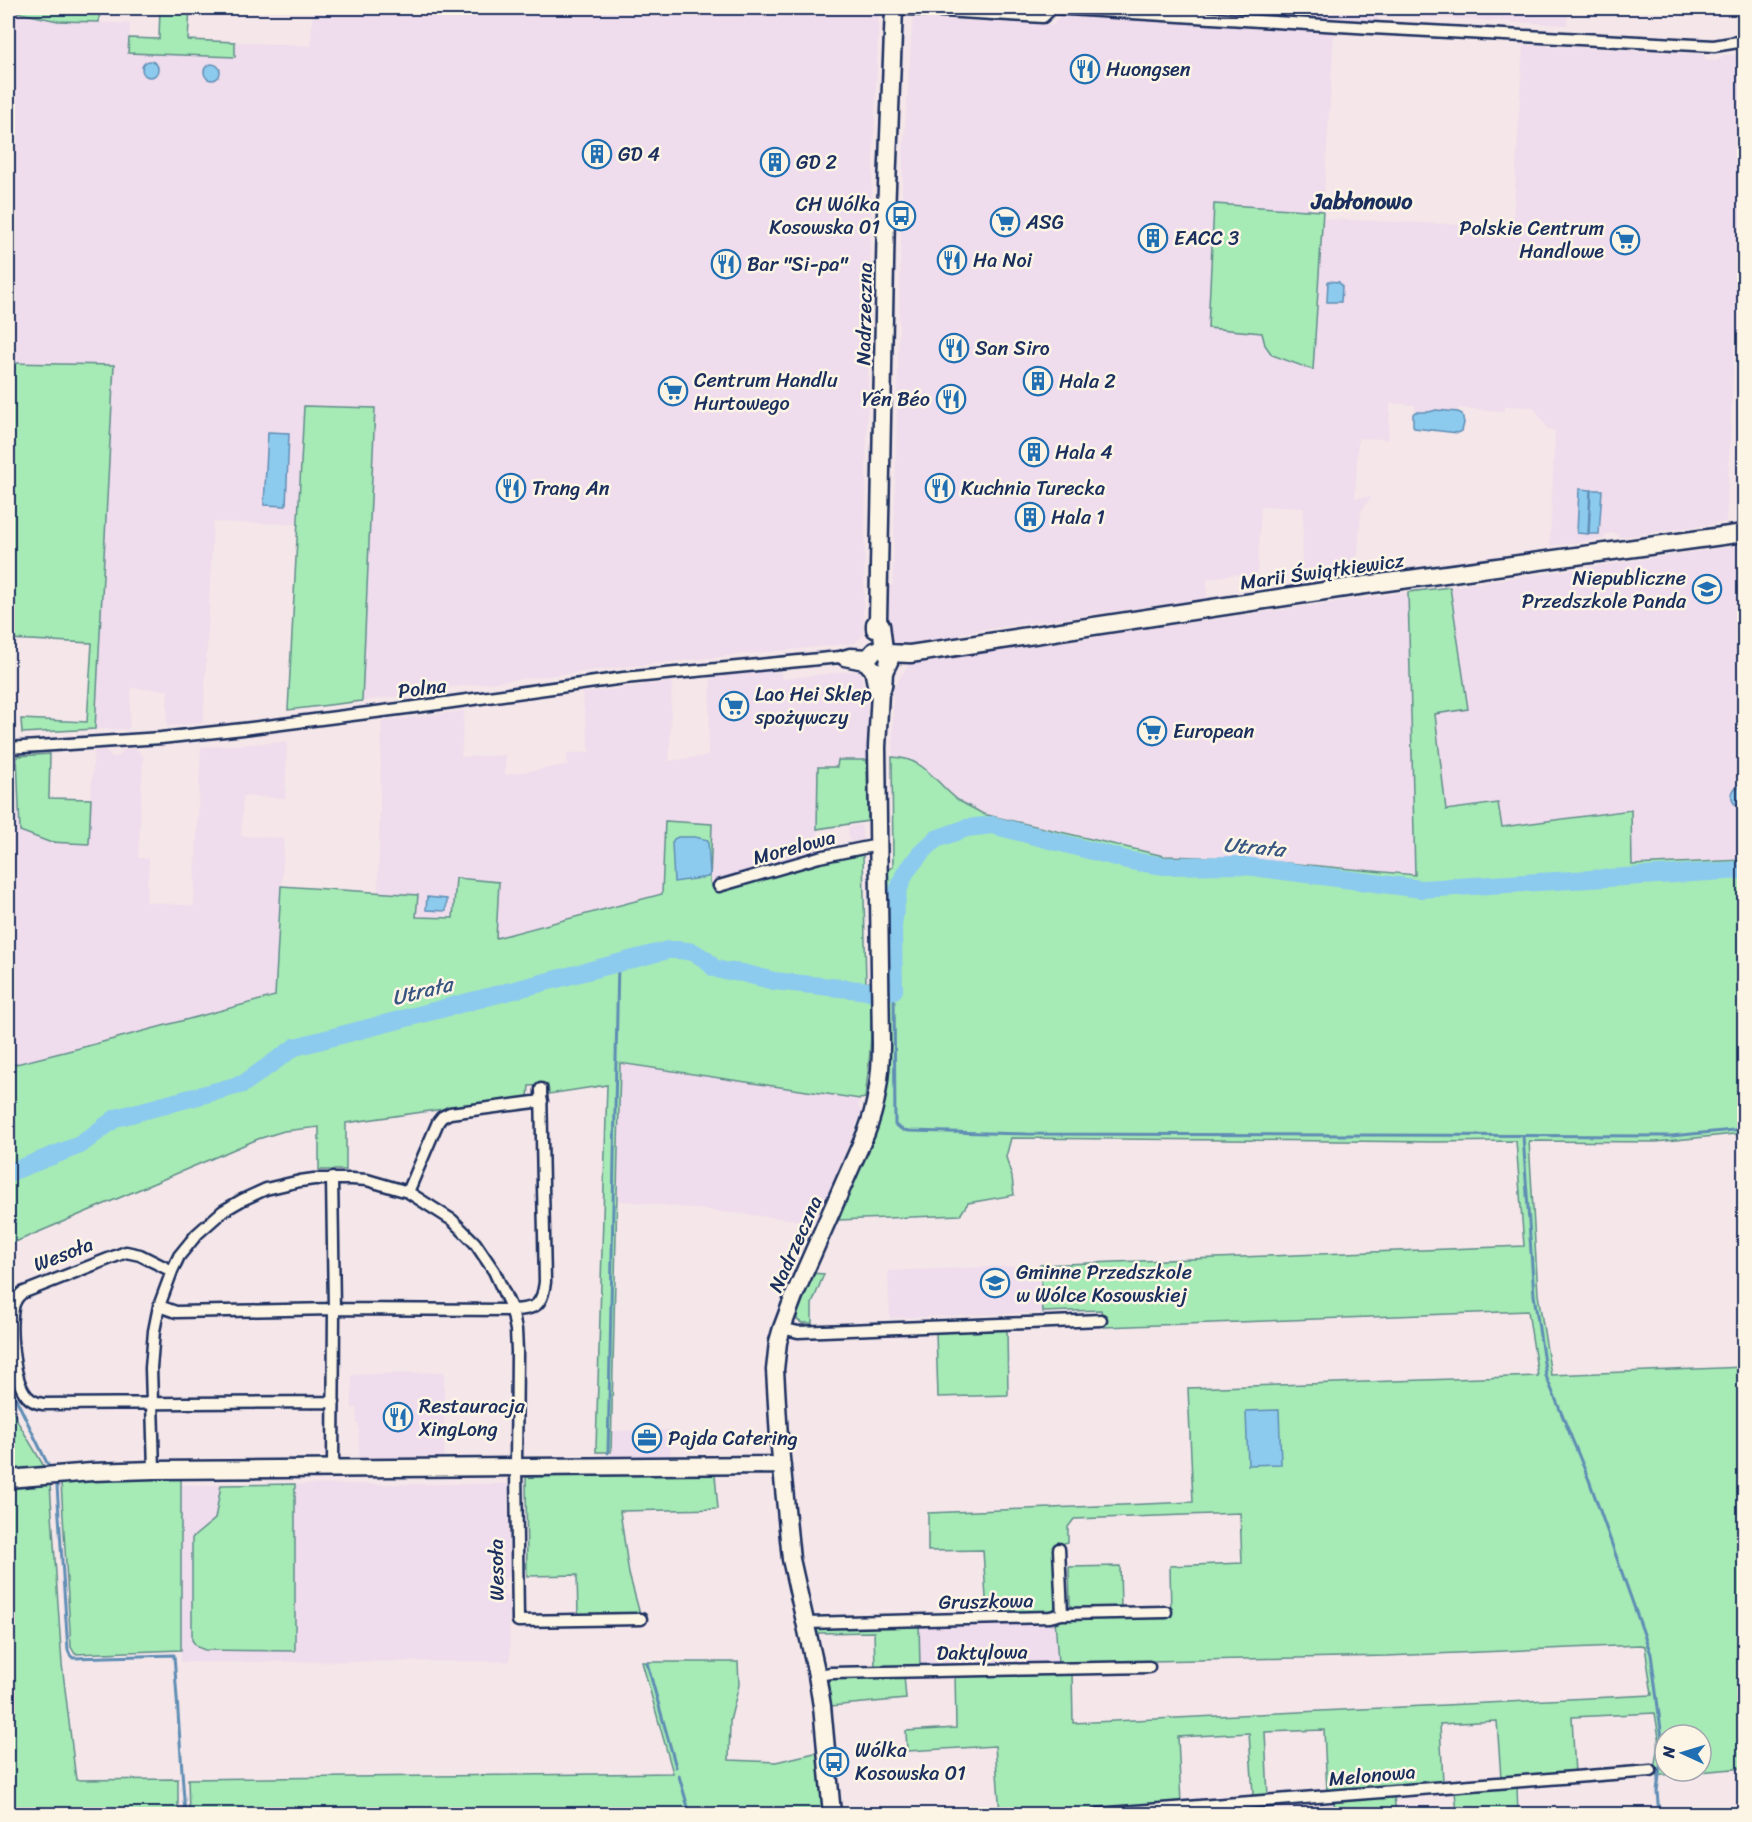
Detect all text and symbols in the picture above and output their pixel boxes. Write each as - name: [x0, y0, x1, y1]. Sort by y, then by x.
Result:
- place label: Huongsen: [1106, 52, 1191, 87]
- restaurant icon: Huongsen: [1069, 53, 1101, 85]
- place label: GD 4: [618, 137, 660, 172]
- building icon: GD 4: [581, 138, 613, 170]
- place label: GD 2: [796, 145, 838, 180]
- building icon: GD 2: [759, 146, 791, 178]
- district label: Jabłonowo: [1310, 182, 1413, 221]
- place label: CH Wólka Kosowska 01: [769, 187, 880, 245]
- bus stop icon: CH Wólka Kosowska 01: [885, 200, 917, 232]
- place label: ASG: [1025, 205, 1064, 240]
- supermarket icon: ASG: [989, 206, 1021, 238]
- place label: Polskie Centrum Handlowe: [1459, 211, 1604, 269]
- place label: EACC 3: [1174, 221, 1239, 256]
- building icon: EACC 3: [1137, 222, 1169, 254]
- supermarket icon: Polskie Centrum Handlowe: [1609, 224, 1641, 256]
- place label: Ha Noi: [973, 243, 1033, 278]
- restaurant icon: Ha Noi: [936, 244, 968, 276]
- place label: Bar "Si-pa": [747, 247, 849, 282]
- restaurant icon: Bar "Si-pa": [710, 248, 742, 280]
- street label: Nadrzeczna: [846, 262, 883, 366]
- place label: San Siro: [975, 331, 1050, 366]
- restaurant icon: San Siro: [938, 332, 970, 364]
- place label: Centrum Handlu Hurtowego: [694, 363, 838, 421]
- place label: Hala 2: [1059, 364, 1116, 399]
- building icon: Hala 2: [1022, 365, 1054, 397]
- supermarket icon: Centrum Handlu Hurtowego: [657, 375, 689, 407]
- place label: Yến Béo: [862, 382, 930, 417]
- restaurant icon: Yến Béo: [935, 383, 967, 415]
- place label: Hala 4: [1055, 435, 1113, 470]
- building icon: Hala 4: [1018, 436, 1050, 468]
- place label: Trang An: [532, 471, 610, 506]
- place label: Kuchnia Turecka: [961, 471, 1105, 506]
- restaurant icon: Trang An: [495, 472, 527, 504]
- restaurant icon: Kuchnia Turecka: [924, 472, 956, 504]
- place label: Hala 1: [1051, 500, 1105, 535]
- building icon: Hala 1: [1014, 501, 1046, 533]
- street label: Marii Świątkiewicz: [1238, 543, 1407, 600]
- place label: Niepubliczne Przedszkole Panda: [1522, 561, 1687, 619]
- school or university icon: Niepubliczne Przedszkole Panda: [1691, 573, 1723, 605]
- street label: Polna: [396, 668, 449, 709]
- place label: Lao Hei Sklep spożywczy: [754, 677, 872, 735]
- supermarket icon: Lao Hei Sklep spożywczy: [718, 690, 750, 722]
- place label: European: [1173, 714, 1254, 749]
- supermarket icon: European: [1136, 715, 1168, 747]
- street label: Morelowa: [749, 820, 839, 875]
- water label: Utrata: [1222, 825, 1289, 869]
- water label: Utrata: [388, 965, 459, 1017]
- street label: Nadrzeczna: [759, 1190, 832, 1298]
- street label: Wesoła: [28, 1227, 98, 1282]
- place label: Gminne Przedszkole w Wólce Kosowskiej: [1016, 1255, 1192, 1313]
- school or university icon: Gminne Przedszkole w Wólce Kosowskiej: [979, 1267, 1011, 1299]
- place label: Restauracja XingLong: [418, 1389, 526, 1447]
- restaurant icon: Restauracja XingLong: [382, 1401, 414, 1433]
- place label: Pajda Catering: [668, 1421, 798, 1456]
- office icon: Pajda Catering: [631, 1422, 663, 1454]
- street label: Wesoła: [478, 1539, 515, 1601]
- street label: Gruszkowa: [938, 1583, 1034, 1620]
- street label: Daktylowa: [936, 1634, 1028, 1671]
- north arrow: [1653, 1723, 1713, 1783]
- place label: Wólka Kosowska 01: [855, 1733, 966, 1791]
- text: N: [1654, 1745, 1683, 1760]
- bus stop icon: Wólka Kosowska 01: [818, 1746, 850, 1778]
- street label: Melonowa: [1327, 1754, 1417, 1797]

